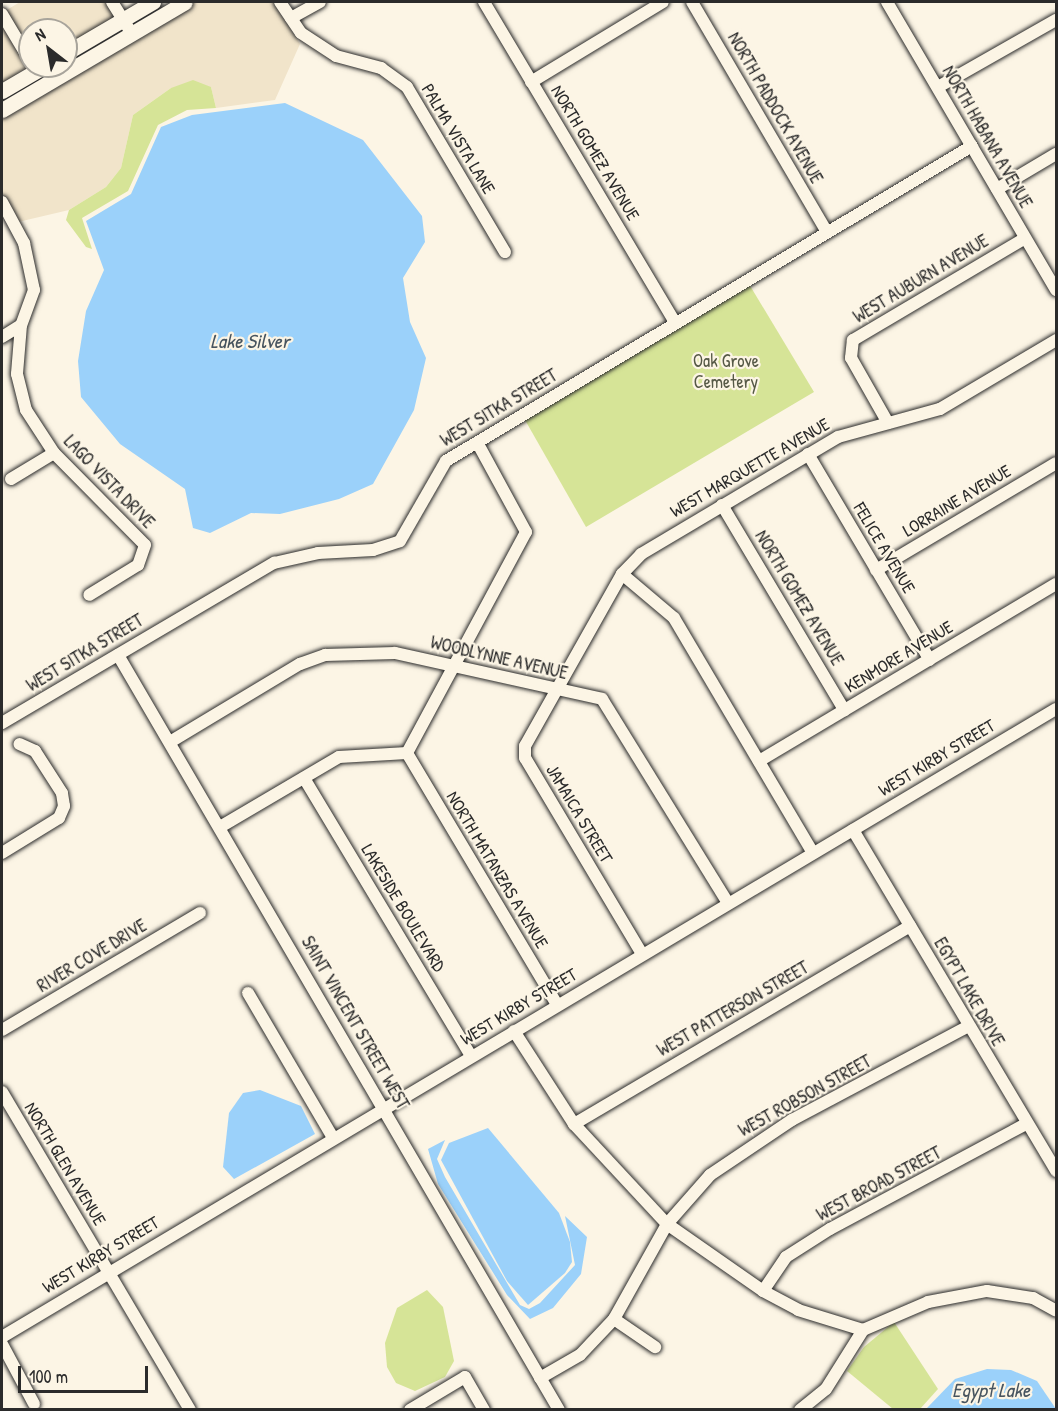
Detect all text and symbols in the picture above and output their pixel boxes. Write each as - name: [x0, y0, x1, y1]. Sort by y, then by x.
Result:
- north arrow: [18, 18, 78, 78]
- text: N: [30, 23, 49, 46]
- street label: NORTH PADDOCK AVENUE: [723, 29, 827, 187]
- street label: NORTH HABANA AVENUE: [937, 62, 1037, 212]
- street label: PALMA VISTA LANE: [417, 80, 499, 198]
- street label: NORTH GOMEZ AVENUE: [546, 82, 644, 224]
- street label: WEST AUBURN AVENUE: [850, 230, 992, 328]
- water label: Lake Silver: [211, 328, 289, 352]
- park label: Oak Grove Cemetery: [693, 351, 759, 394]
- street label: WEST SITKA STREET: [437, 365, 561, 451]
- street label: WEST MARQUETTE AVENUE: [666, 414, 834, 522]
- street label: LAGO VISTA DRIVE: [59, 431, 159, 533]
- street label: LORRAINE AVENUE: [899, 460, 1015, 542]
- street label: FELICE AVENUE: [849, 499, 919, 597]
- street label: NORTH GOMEZ AVENUE: [750, 527, 848, 669]
- street label: WEST SITKA STREET: [23, 610, 147, 696]
- street label: KENMORE AVENUE: [841, 616, 957, 698]
- street label: WOODLYNNE AVENUE: [428, 632, 570, 684]
- street label: WEST KIRBY STREET: [875, 715, 999, 801]
- street label: JAMAICA STREET: [541, 761, 617, 867]
- street label: NORTH MATANZAS AVENUE: [441, 787, 553, 953]
- street label: LAKESIDE BOULEVARD: [356, 840, 450, 976]
- street label: RIVER COVE DRIVE: [33, 915, 151, 997]
- street label: SAINT VINCENT STREET WEST: [297, 933, 413, 1113]
- street label: EGYPT LAKE DRIVE: [929, 934, 1009, 1050]
- street label: WEST PATTERSON STREET: [653, 957, 813, 1061]
- street label: WEST KIRBY STREET: [457, 964, 581, 1050]
- street label: WEST ROBSON STREET: [735, 1051, 875, 1141]
- street label: NORTH GLEN AVENUE: [20, 1098, 110, 1230]
- street label: WEST BROAD STREET: [813, 1142, 945, 1226]
- street label: WEST KIRBY STREET: [39, 1212, 163, 1298]
- scale bar: [21, 1354, 152, 1392]
- text: 100 m: [29, 1364, 68, 1389]
- water label: Egypt Lake: [952, 1377, 1030, 1401]

